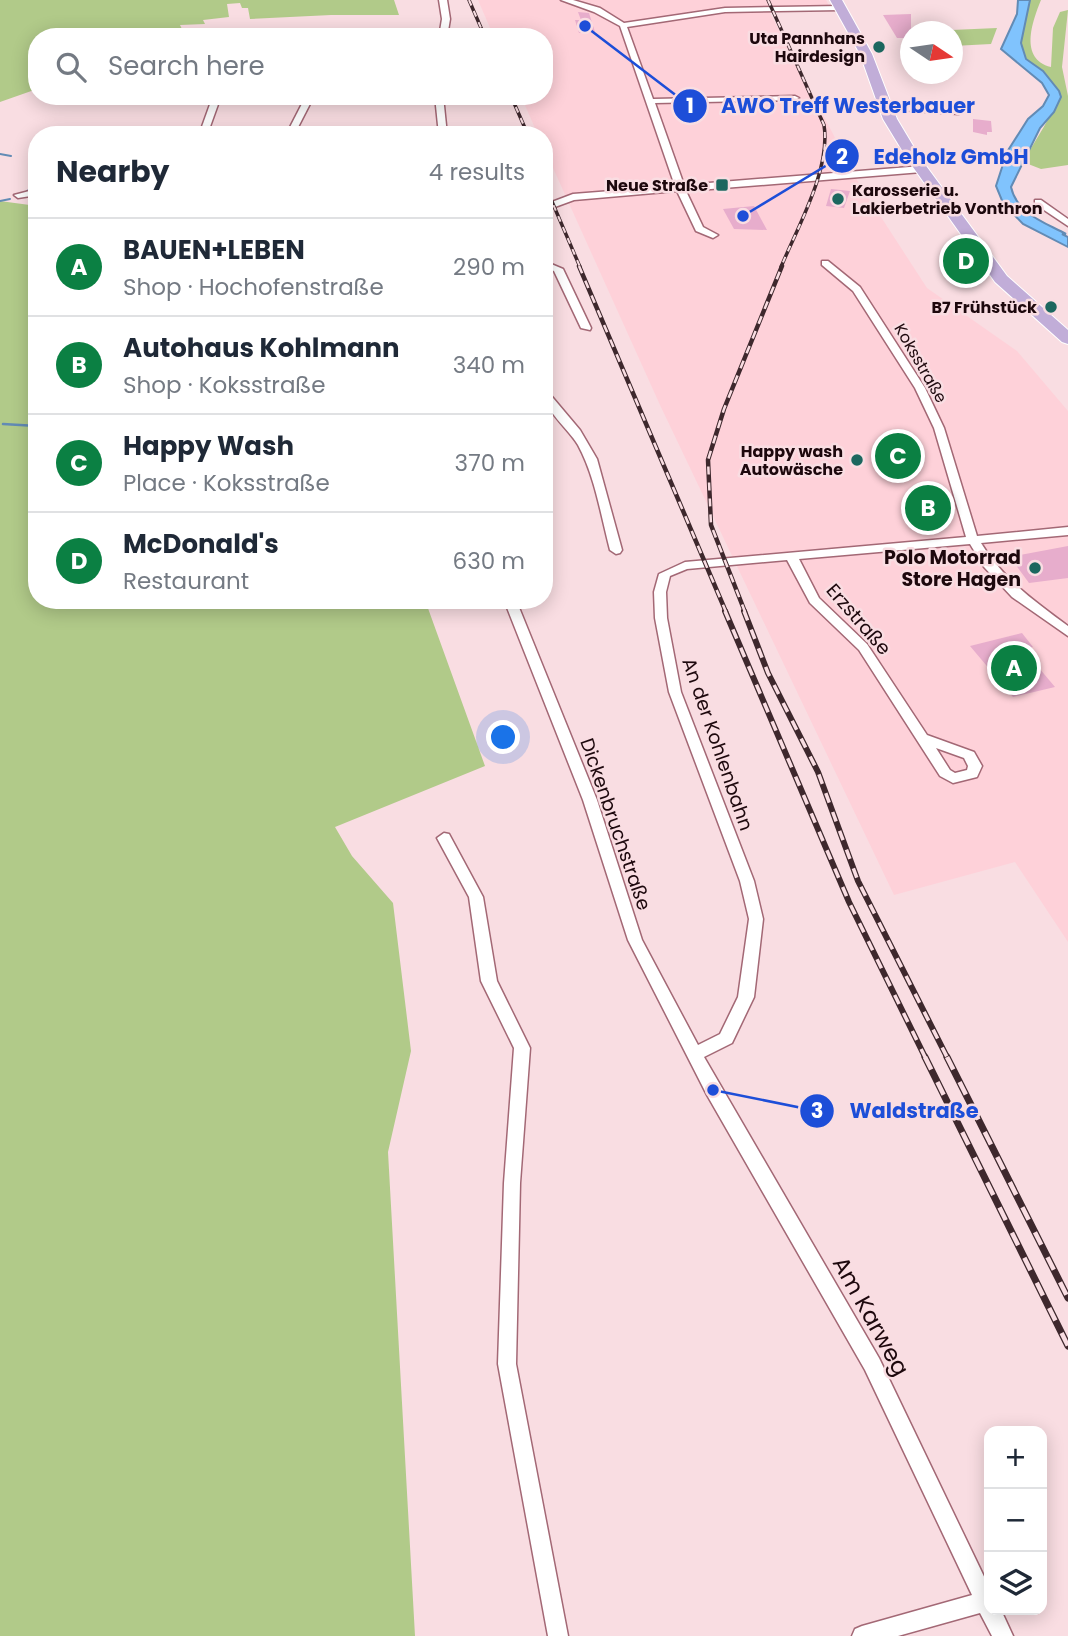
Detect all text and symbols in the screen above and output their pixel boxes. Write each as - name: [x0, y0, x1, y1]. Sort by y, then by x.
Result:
- north arrow: [900, 21, 963, 84]
- place label: Uta Pannhans Hairdesign: [749, 27, 865, 68]
- search box: [28, 28, 553, 105]
- marker: Uta Pannhans Hairdesign: [871, 39, 887, 55]
- icon: search: [52, 48, 90, 86]
- text: Search here: [108, 48, 265, 84]
- callout: AWO Treff Westerbauer: [672, 85, 989, 127]
- text: 1: [686, 91, 694, 120]
- text: AWO Treff Westerbauer: [721, 91, 975, 120]
- callout: Edeholz GmbH: [825, 135, 1043, 177]
- text: 2: [836, 142, 848, 171]
- text: Edeholz GmbH: [873, 142, 1029, 171]
- text: Nearby: [56, 150, 170, 193]
- text: 4 results: [429, 156, 525, 188]
- place label: Neue Straße: [606, 174, 708, 197]
- marker: Neue Straße: [714, 177, 730, 193]
- place label: Karosserie u. Lakierbetrieb Vonthron: [852, 179, 1042, 220]
- marker: Karosserie u. Lakierbetrieb Vonthron: [830, 191, 846, 207]
- text: BAUEN+LEBEN: [123, 232, 305, 268]
- pin: D: [943, 235, 989, 287]
- text: A: [71, 251, 87, 283]
- text: 290 m: [453, 251, 525, 283]
- text: Shop · Hochofenstraße: [123, 271, 384, 303]
- place label: B7 Frühstück: [932, 296, 1037, 319]
- marker: B7 Frühstück: [1043, 299, 1059, 315]
- street label: Koksstraße: [889, 319, 953, 407]
- text: Autohaus Kohlmann: [123, 330, 400, 366]
- text: B: [71, 349, 87, 381]
- text: 340 m: [453, 349, 525, 381]
- text: Shop · Koksstraße: [123, 369, 325, 401]
- text: Happy Wash: [123, 428, 294, 464]
- pin: C: [875, 430, 921, 482]
- place label: Happy wash Autowäsche: [740, 440, 843, 481]
- text: C: [70, 447, 88, 479]
- text: 370 m: [455, 447, 525, 479]
- marker: Happy wash Autowäsche: [849, 452, 865, 468]
- text: Place · Koksstraße: [123, 467, 330, 499]
- pin: B: [905, 482, 951, 534]
- text: McDonald's: [123, 526, 279, 562]
- place label: Polo Motorrad Store Hagen: [884, 544, 1021, 593]
- text: D: [71, 545, 87, 577]
- text: 630 m: [453, 545, 525, 577]
- marker: Polo Motorrad Store Hagen: [1027, 560, 1043, 576]
- text: Restaurant: [123, 565, 249, 597]
- street label: Erzstraße: [820, 578, 897, 661]
- pin: A: [991, 642, 1037, 694]
- street label: An der Kohlenbahn: [675, 654, 760, 834]
- your location: [486, 720, 520, 754]
- street label: Dickenbruchstraße: [573, 734, 658, 914]
- callout: Waldstraße: [800, 1090, 992, 1132]
- text: 3: [811, 1096, 823, 1125]
- text: Waldstraße: [849, 1096, 979, 1125]
- street label: Am Karweg: [825, 1251, 917, 1381]
- map controls: [984, 1426, 1047, 1615]
- button: +: [984, 1426, 1047, 1489]
- button: −: [984, 1489, 1047, 1552]
- button: layers: [984, 1552, 1047, 1615]

